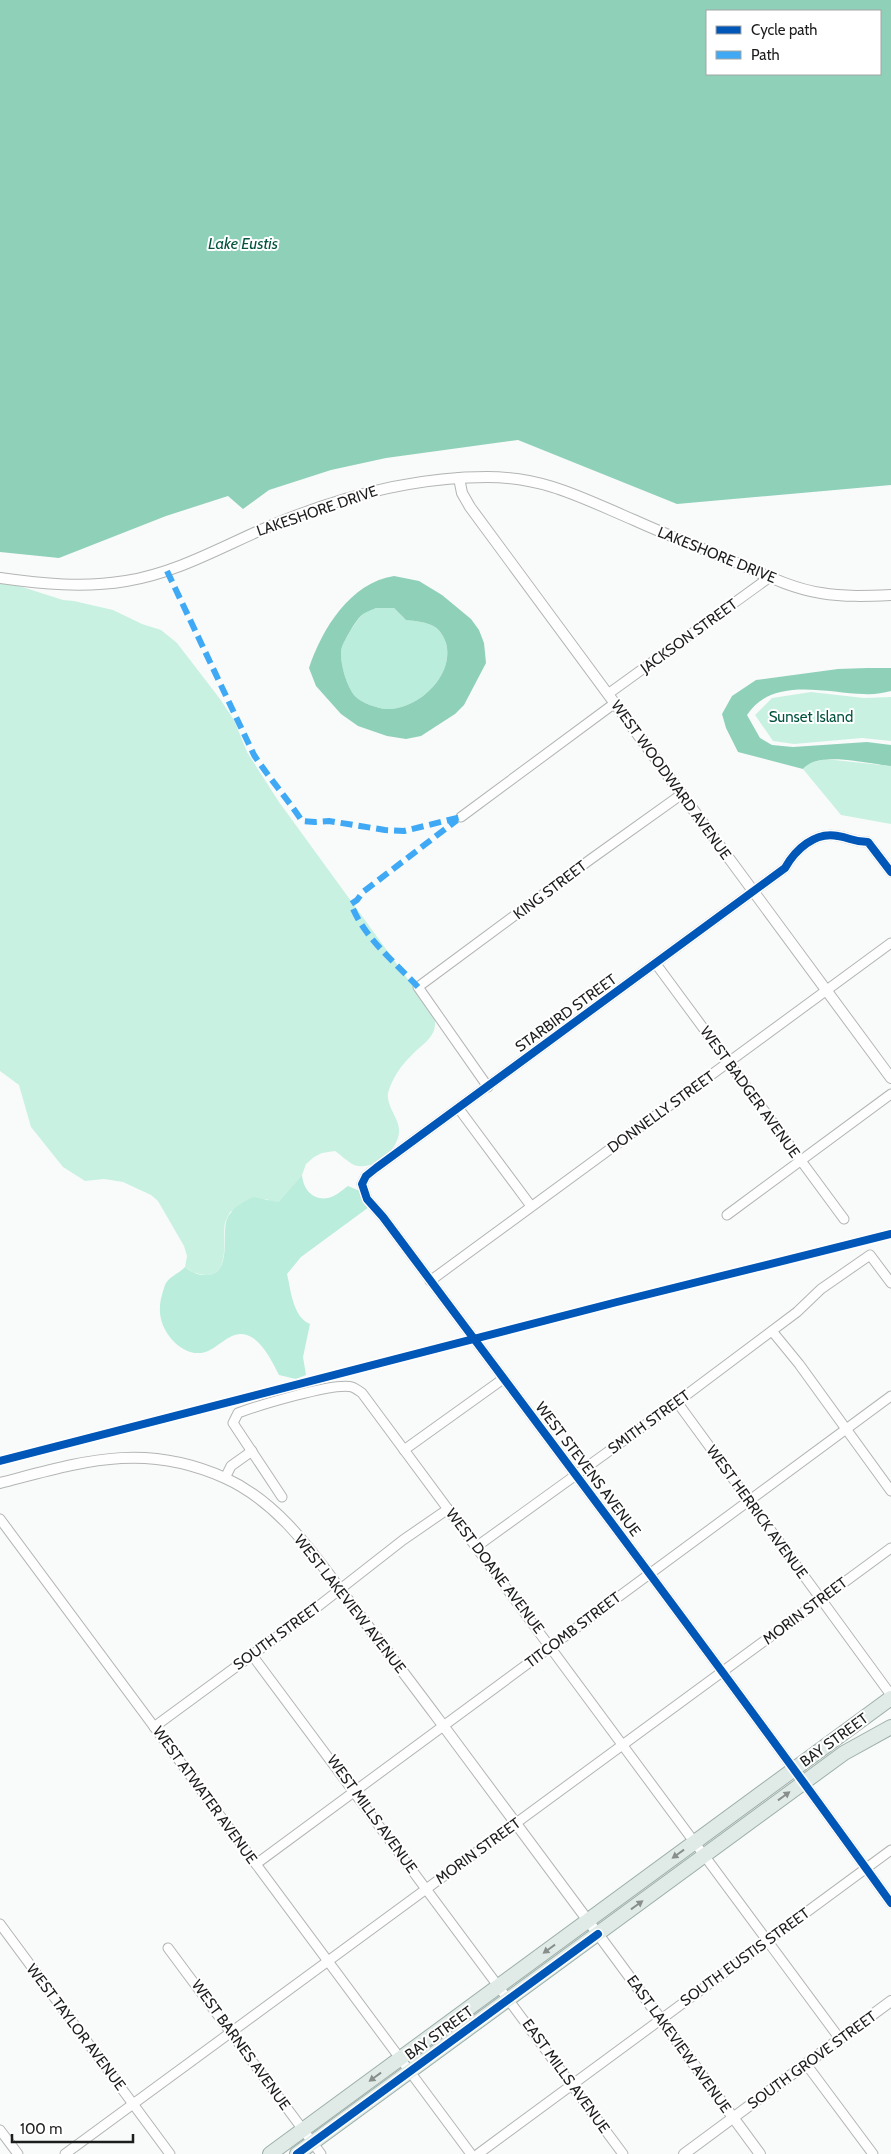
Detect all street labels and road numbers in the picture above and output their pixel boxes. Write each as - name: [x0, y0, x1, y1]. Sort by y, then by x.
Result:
- street label: LAKESHORE DRIVE: [254, 482, 380, 540]
- street label: LAKESHORE DRIVE: [655, 523, 779, 587]
- street label: JACKSON STREET: [636, 595, 741, 678]
- street label: WEST WOODWARD AVENUE: [607, 697, 735, 863]
- street label: KING STREET: [510, 857, 590, 923]
- street label: STARBIRD STREET: [512, 970, 620, 1056]
- street label: WEST BADGER AVENUE: [696, 1023, 804, 1161]
- street label: DONNELLY STREET: [604, 1067, 718, 1157]
- street label: SMITH STREET: [604, 1386, 694, 1458]
- street label: WEST STEVENS AVENUE: [532, 1398, 644, 1540]
- street label: WEST HERRICK AVENUE: [703, 1442, 811, 1582]
- street label: WEST DOANE AVENUE: [442, 1505, 548, 1637]
- street label: WEST LAKEVIEW AVENUE: [290, 1531, 410, 1677]
- street label: MORIN STREET: [759, 1573, 851, 1649]
- street label: TITCOMB STREET: [522, 1588, 624, 1672]
- street label: SOUTH STREET: [230, 1598, 324, 1674]
- street label: BAY STREET: [797, 1709, 871, 1771]
- street label: WEST ATWATER AVENUE: [149, 1723, 261, 1867]
- street label: WEST MILLS AVENUE: [323, 1752, 421, 1876]
- street label: MORIN STREET: [432, 1814, 524, 1888]
- street label: SOUTH EUSTIS STREET: [677, 1904, 813, 2010]
- street label: WEST TAYLOR AVENUE: [23, 1960, 129, 2094]
- street label: EAST LAKEVIEW AVENUE: [623, 1972, 735, 2116]
- street label: WEST BARNES AVENUE: [188, 1976, 294, 2114]
- street label: BAY STREET: [402, 2002, 476, 2064]
- street label: SOUTH GROVE STREET: [744, 2007, 880, 2113]
- street label: EAST MILLS AVENUE: [519, 2016, 613, 2136]

